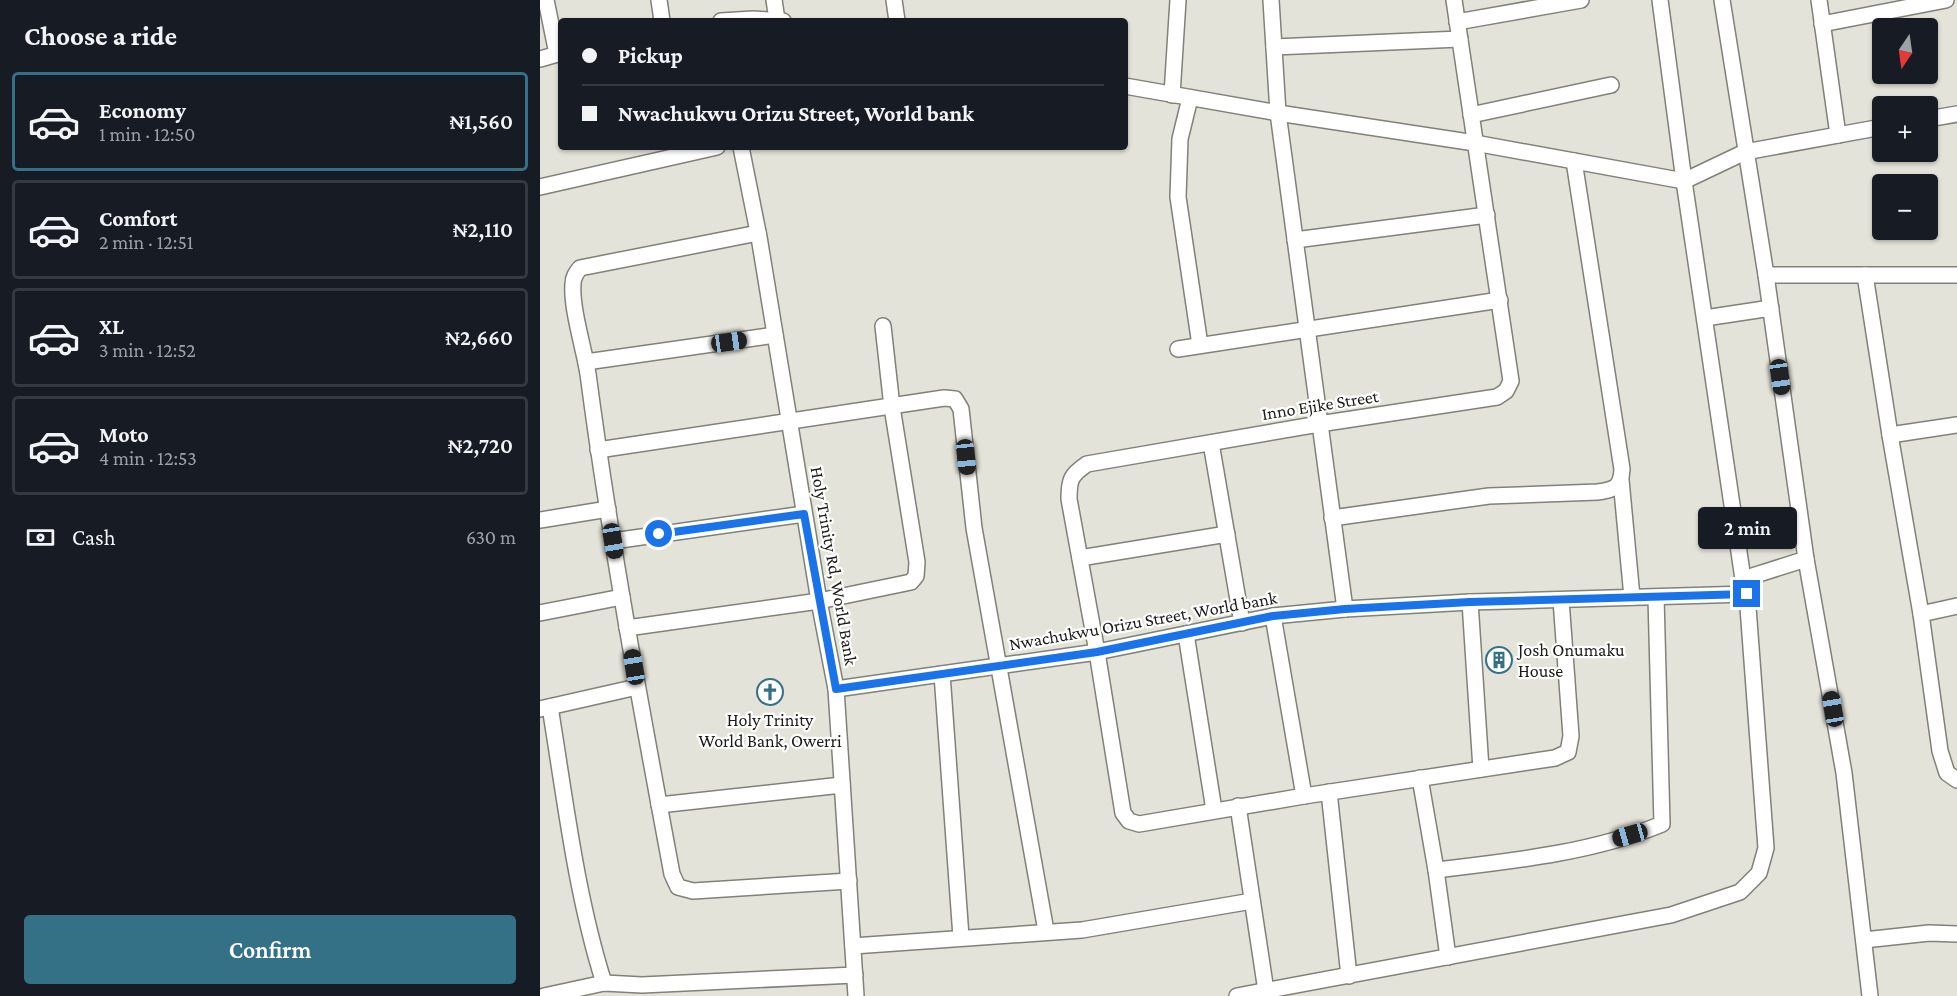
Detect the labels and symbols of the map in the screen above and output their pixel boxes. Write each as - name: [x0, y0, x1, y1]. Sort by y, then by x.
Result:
- north arrow: [1872, 18, 1938, 84]
- car: [710, 331, 748, 353]
- car: [1769, 358, 1791, 396]
- street label: Inno Ejike Street: [1260, 386, 1381, 425]
- car: [955, 438, 977, 476]
- street label: Holy Trinity Rd, World Bank: [807, 465, 861, 667]
- callout: 2 min: [1698, 507, 1796, 549]
- route start: [645, 520, 672, 547]
- car: [601, 522, 625, 560]
- route end: [1733, 580, 1760, 607]
- street label: Nwachukwu Orizu Street, World bank: [1007, 587, 1279, 654]
- place label: Josh Onumaku House: [1516, 640, 1625, 681]
- building icon: Josh Onumaku House: [1484, 645, 1514, 675]
- car: [622, 648, 646, 686]
- church icon: Holy Trinity World Bank, Owerri: [755, 677, 785, 707]
- car: [1821, 690, 1845, 728]
- place label: Holy Trinity World Bank, Owerri: [698, 710, 842, 751]
- car: [1610, 821, 1650, 849]

